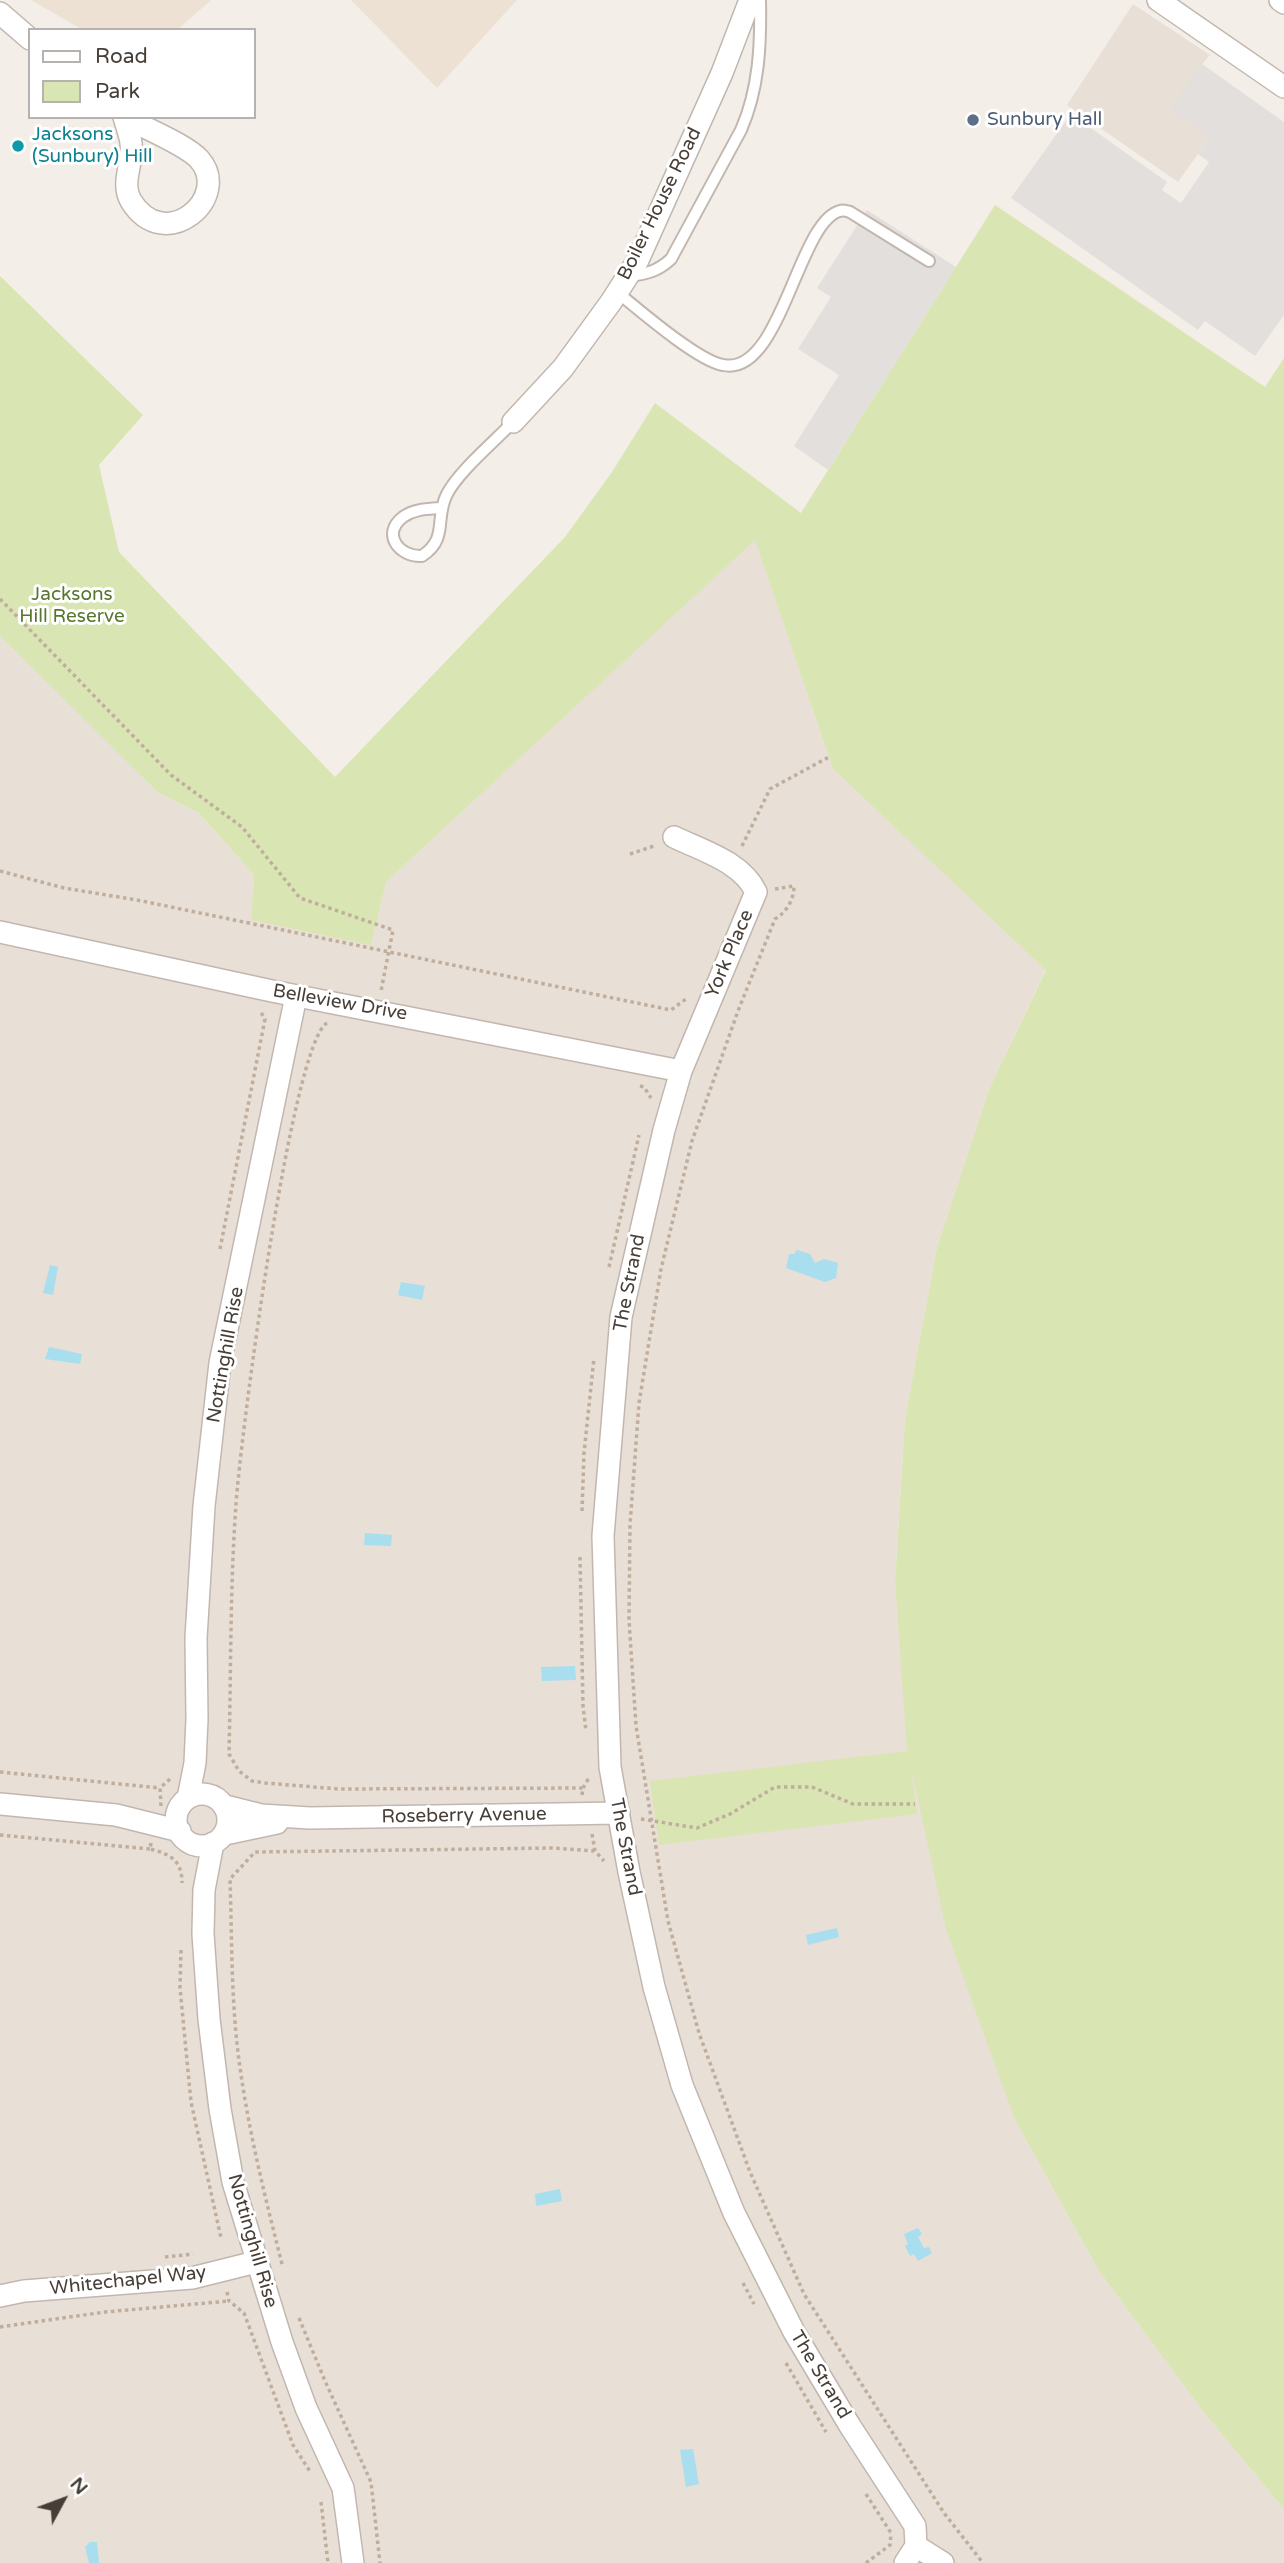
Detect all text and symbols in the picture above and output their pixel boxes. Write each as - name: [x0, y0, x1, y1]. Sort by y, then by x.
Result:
- legend: [28, 28, 256, 119]
- text: Road: [95, 44, 148, 69]
- text: Park: [95, 79, 140, 104]
- place label: Sunbury Hall: [987, 109, 1102, 131]
- marker: Sunbury Hall: [965, 112, 981, 128]
- place label: Jacksons (Sunbury) Hill: [32, 124, 152, 168]
- street label: Boiler House Road: [613, 124, 707, 284]
- marker: Jacksons (Sunbury) Hill: [10, 138, 26, 154]
- park label: Jacksons Hill Reserve: [19, 584, 125, 628]
- street label: York Place: [701, 906, 759, 1002]
- street label: Belleview Drive: [271, 980, 409, 1026]
- street label: The Strand: [609, 1232, 651, 1334]
- street label: Nottinghill Rise: [203, 1285, 249, 1425]
- street label: The Strand: [604, 1796, 646, 1898]
- street label: Roseberry Avenue: [381, 1803, 547, 1829]
- street label: Nottinghill Rise: [222, 2171, 282, 2311]
- street label: Whitechapel Way: [49, 2261, 207, 2301]
- street label: The Strand: [785, 2327, 855, 2423]
- north arrow: [28, 2465, 98, 2535]
- text: N: [66, 2473, 92, 2499]

